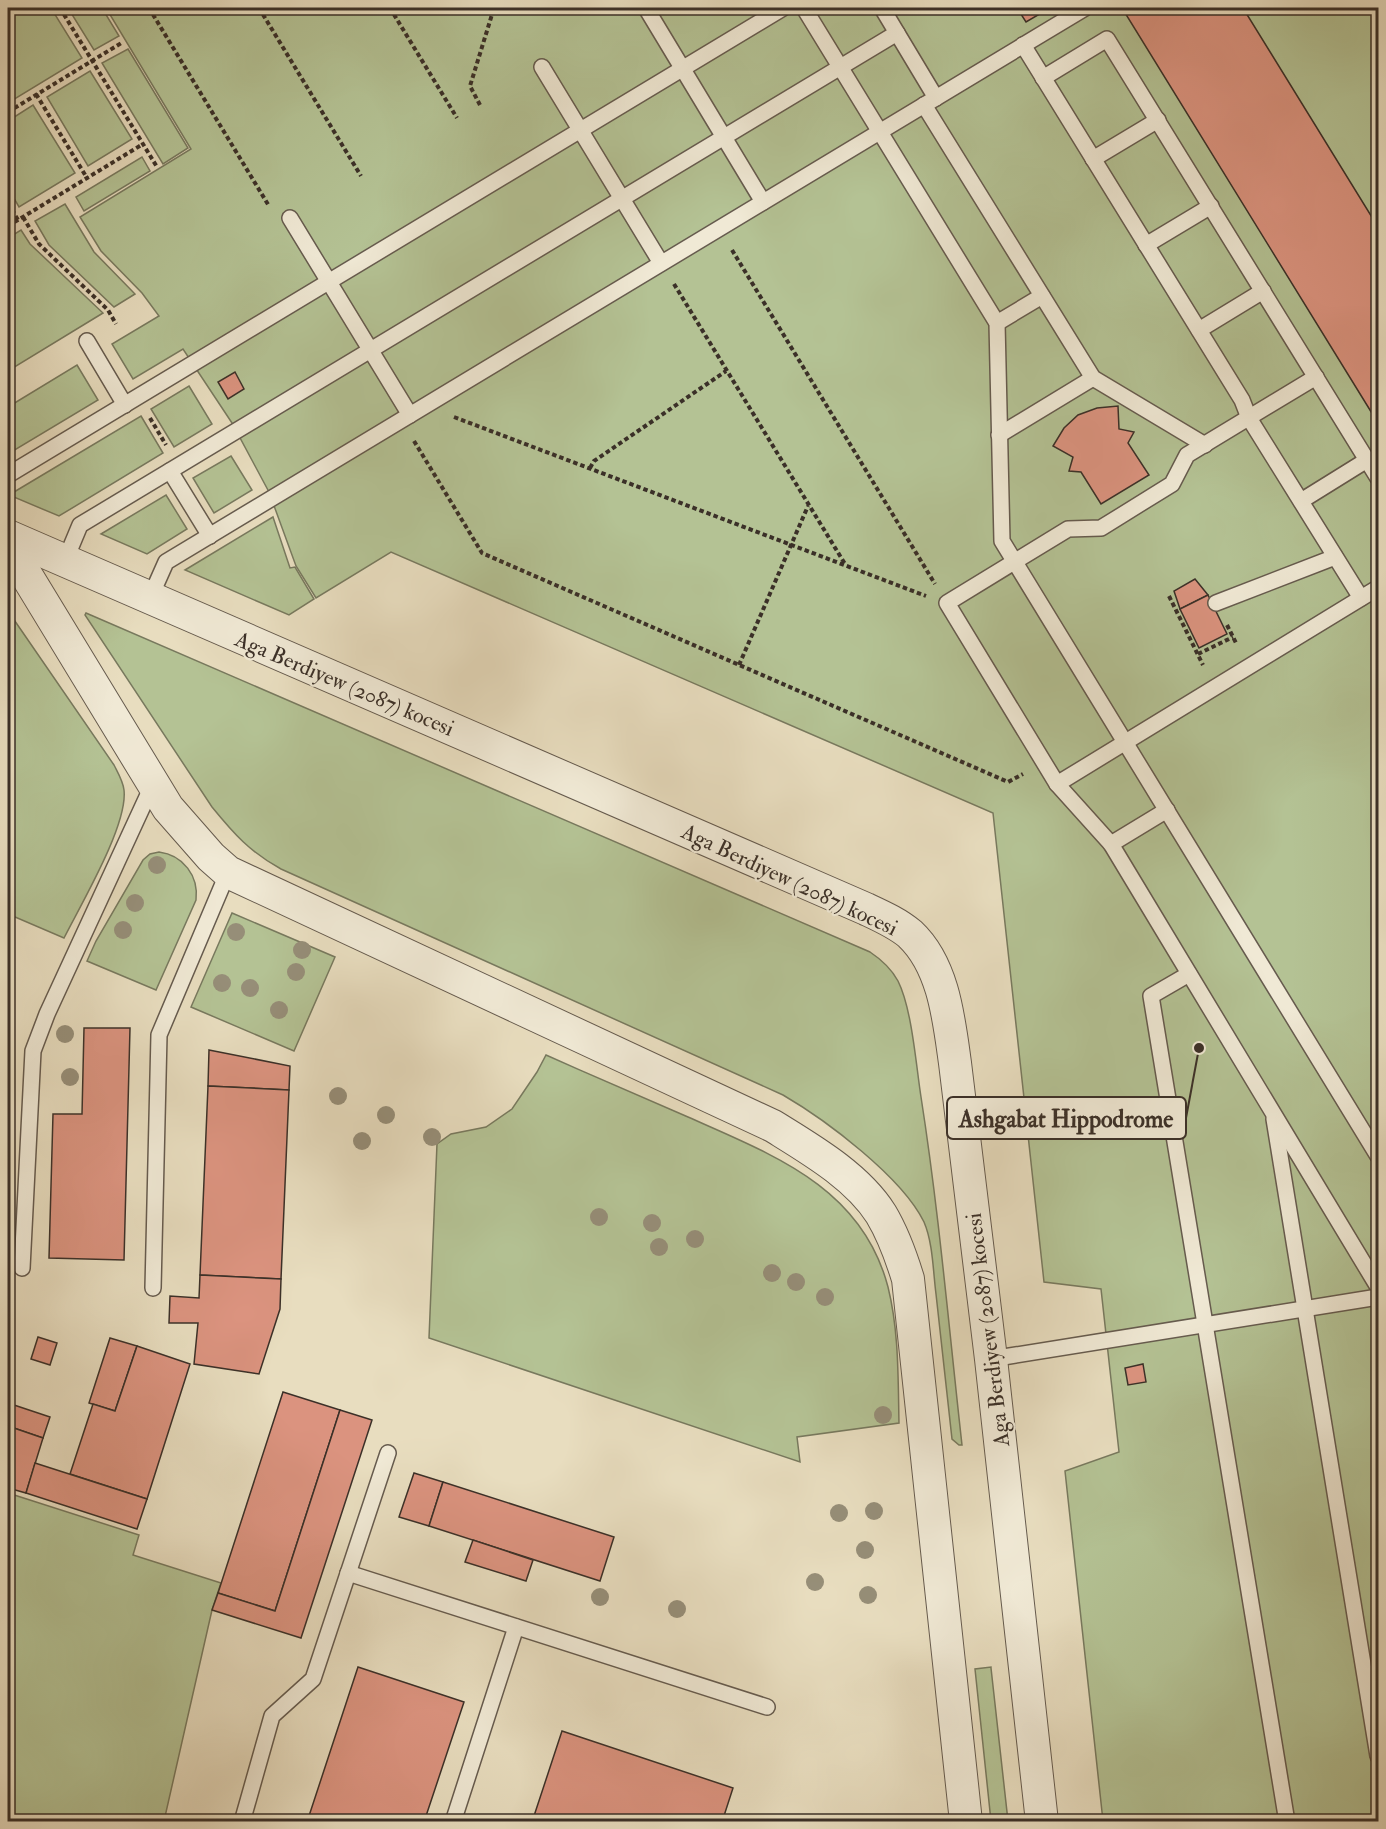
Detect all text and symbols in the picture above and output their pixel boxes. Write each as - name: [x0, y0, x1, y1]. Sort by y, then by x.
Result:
- street label: Aga Berdiyew (2087) kocesi: [230, 625, 459, 743]
- street label: Aga Berdiyew (2087) kocesi: [676, 817, 902, 942]
- callout: Ashgabat Hippodrome: [947, 1097, 1186, 1139]
- text: Ashgabat Hippodrome: [958, 1104, 1173, 1135]
- street label: Aga Berdiyew (2087) kocesi: [960, 1211, 1016, 1449]

